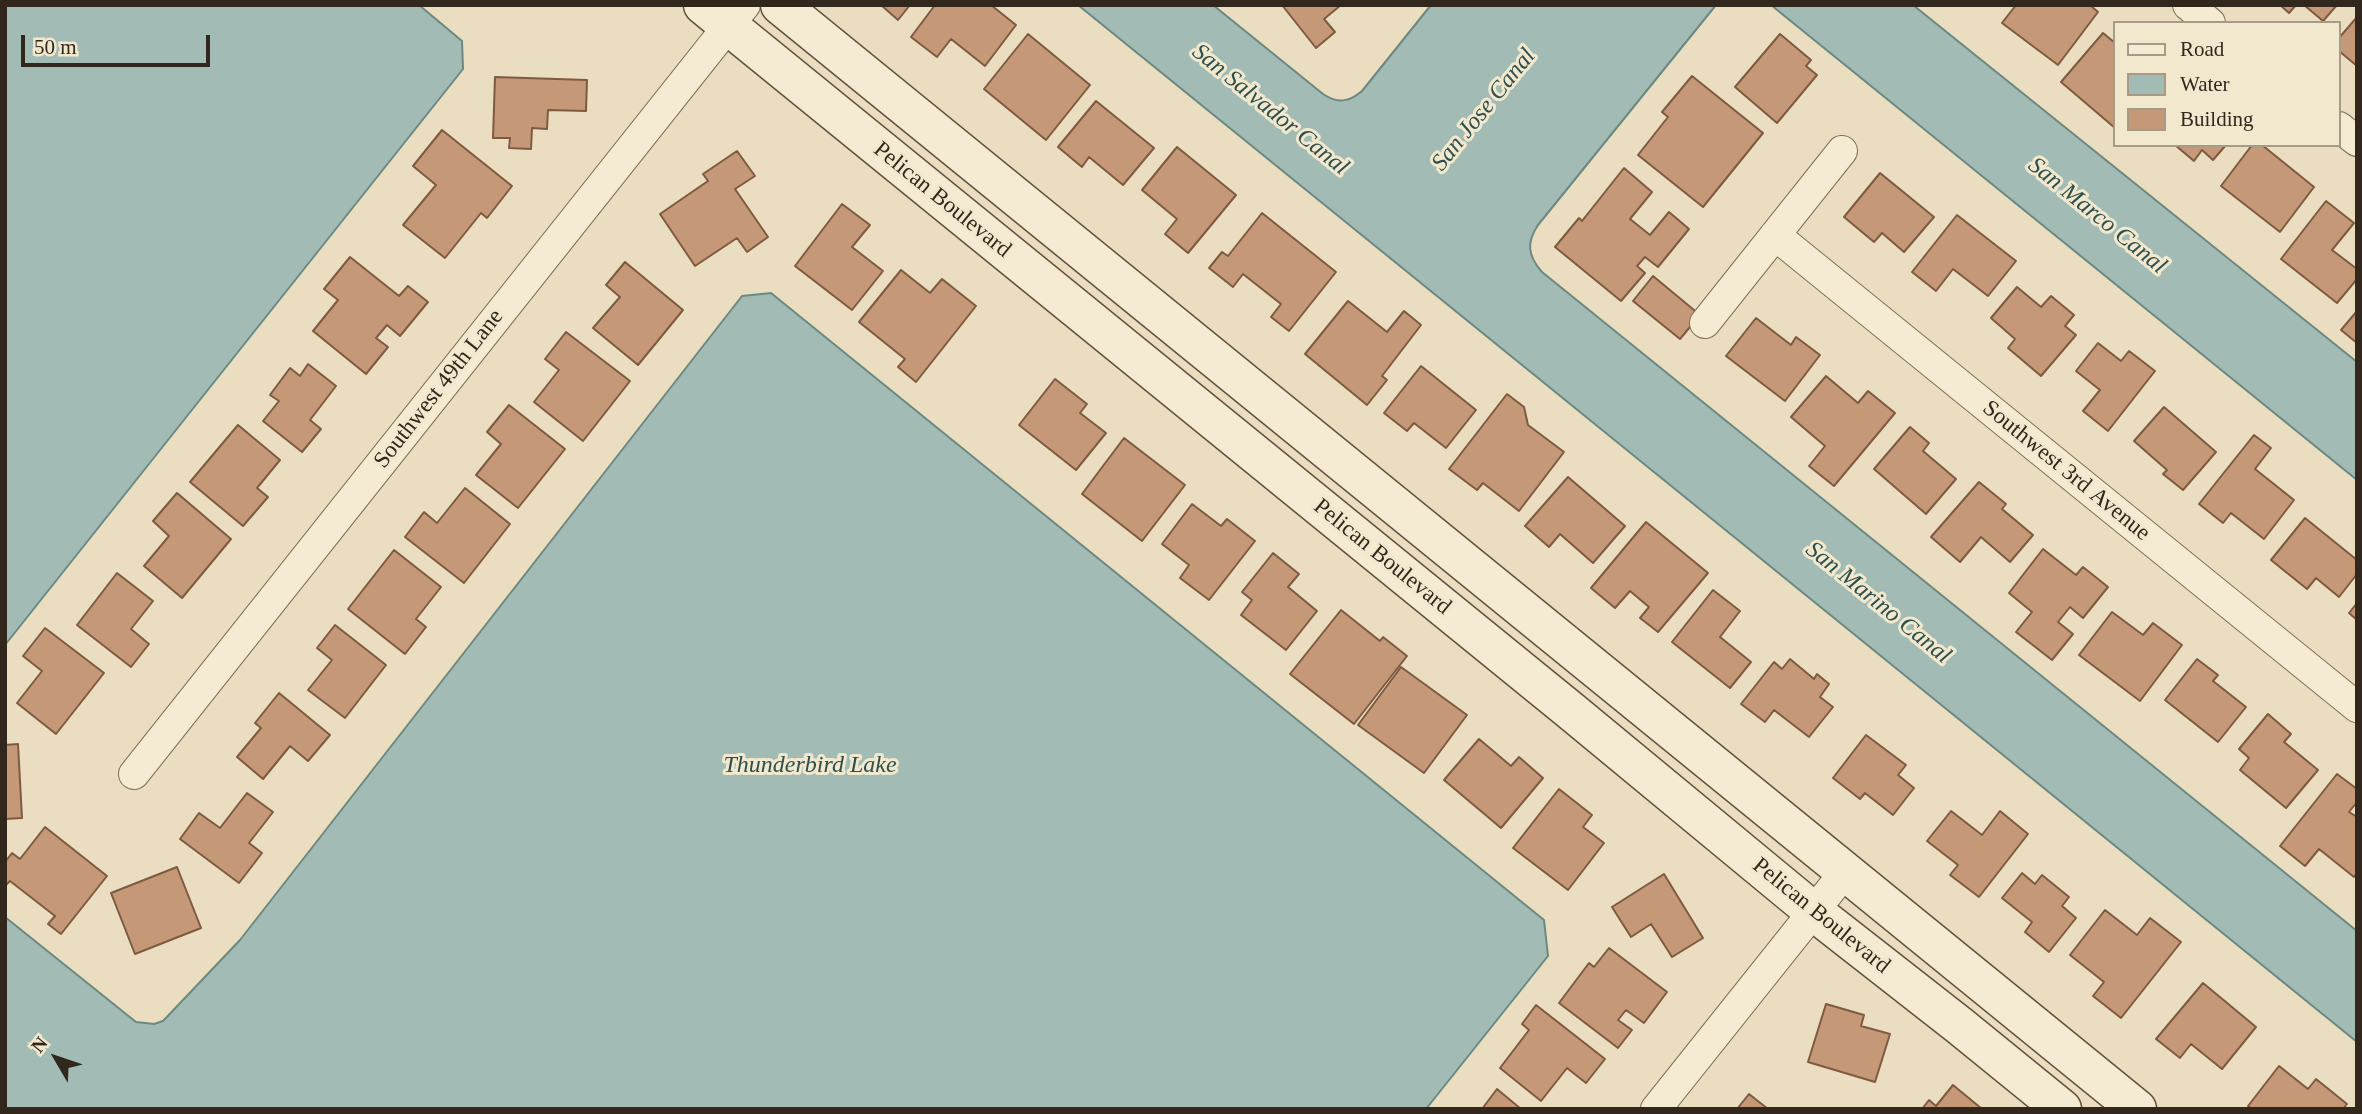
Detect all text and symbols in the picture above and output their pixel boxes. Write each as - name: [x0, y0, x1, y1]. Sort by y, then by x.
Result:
- scale bar: [24, 21, 214, 65]
- legend: [2114, 21, 2341, 147]
- text: 50 m: [34, 35, 77, 59]
- text: Road: [2180, 37, 2224, 61]
- water label: San Salvador Canal: [1186, 38, 1354, 182]
- water label: San Jose Canal: [1426, 43, 1542, 177]
- text: Water: [2180, 72, 2230, 96]
- text: Building: [2180, 107, 2254, 131]
- street label: Pelican Boulevard: [868, 136, 1016, 264]
- water label: San Marco Canal: [2022, 151, 2172, 281]
- street label: Southwest 49th Lane: [368, 304, 510, 474]
- street label: Southwest 3rd Avenue: [1977, 395, 2155, 547]
- street label: Pelican Boulevard: [1308, 493, 1456, 621]
- water label: San Marino Canal: [1800, 536, 1956, 670]
- water label: Thunderbird Lake: [723, 752, 897, 780]
- street label: Pelican Boulevard: [1747, 852, 1895, 980]
- north arrow: [21, 1023, 91, 1093]
- text: N: [27, 1033, 52, 1056]

